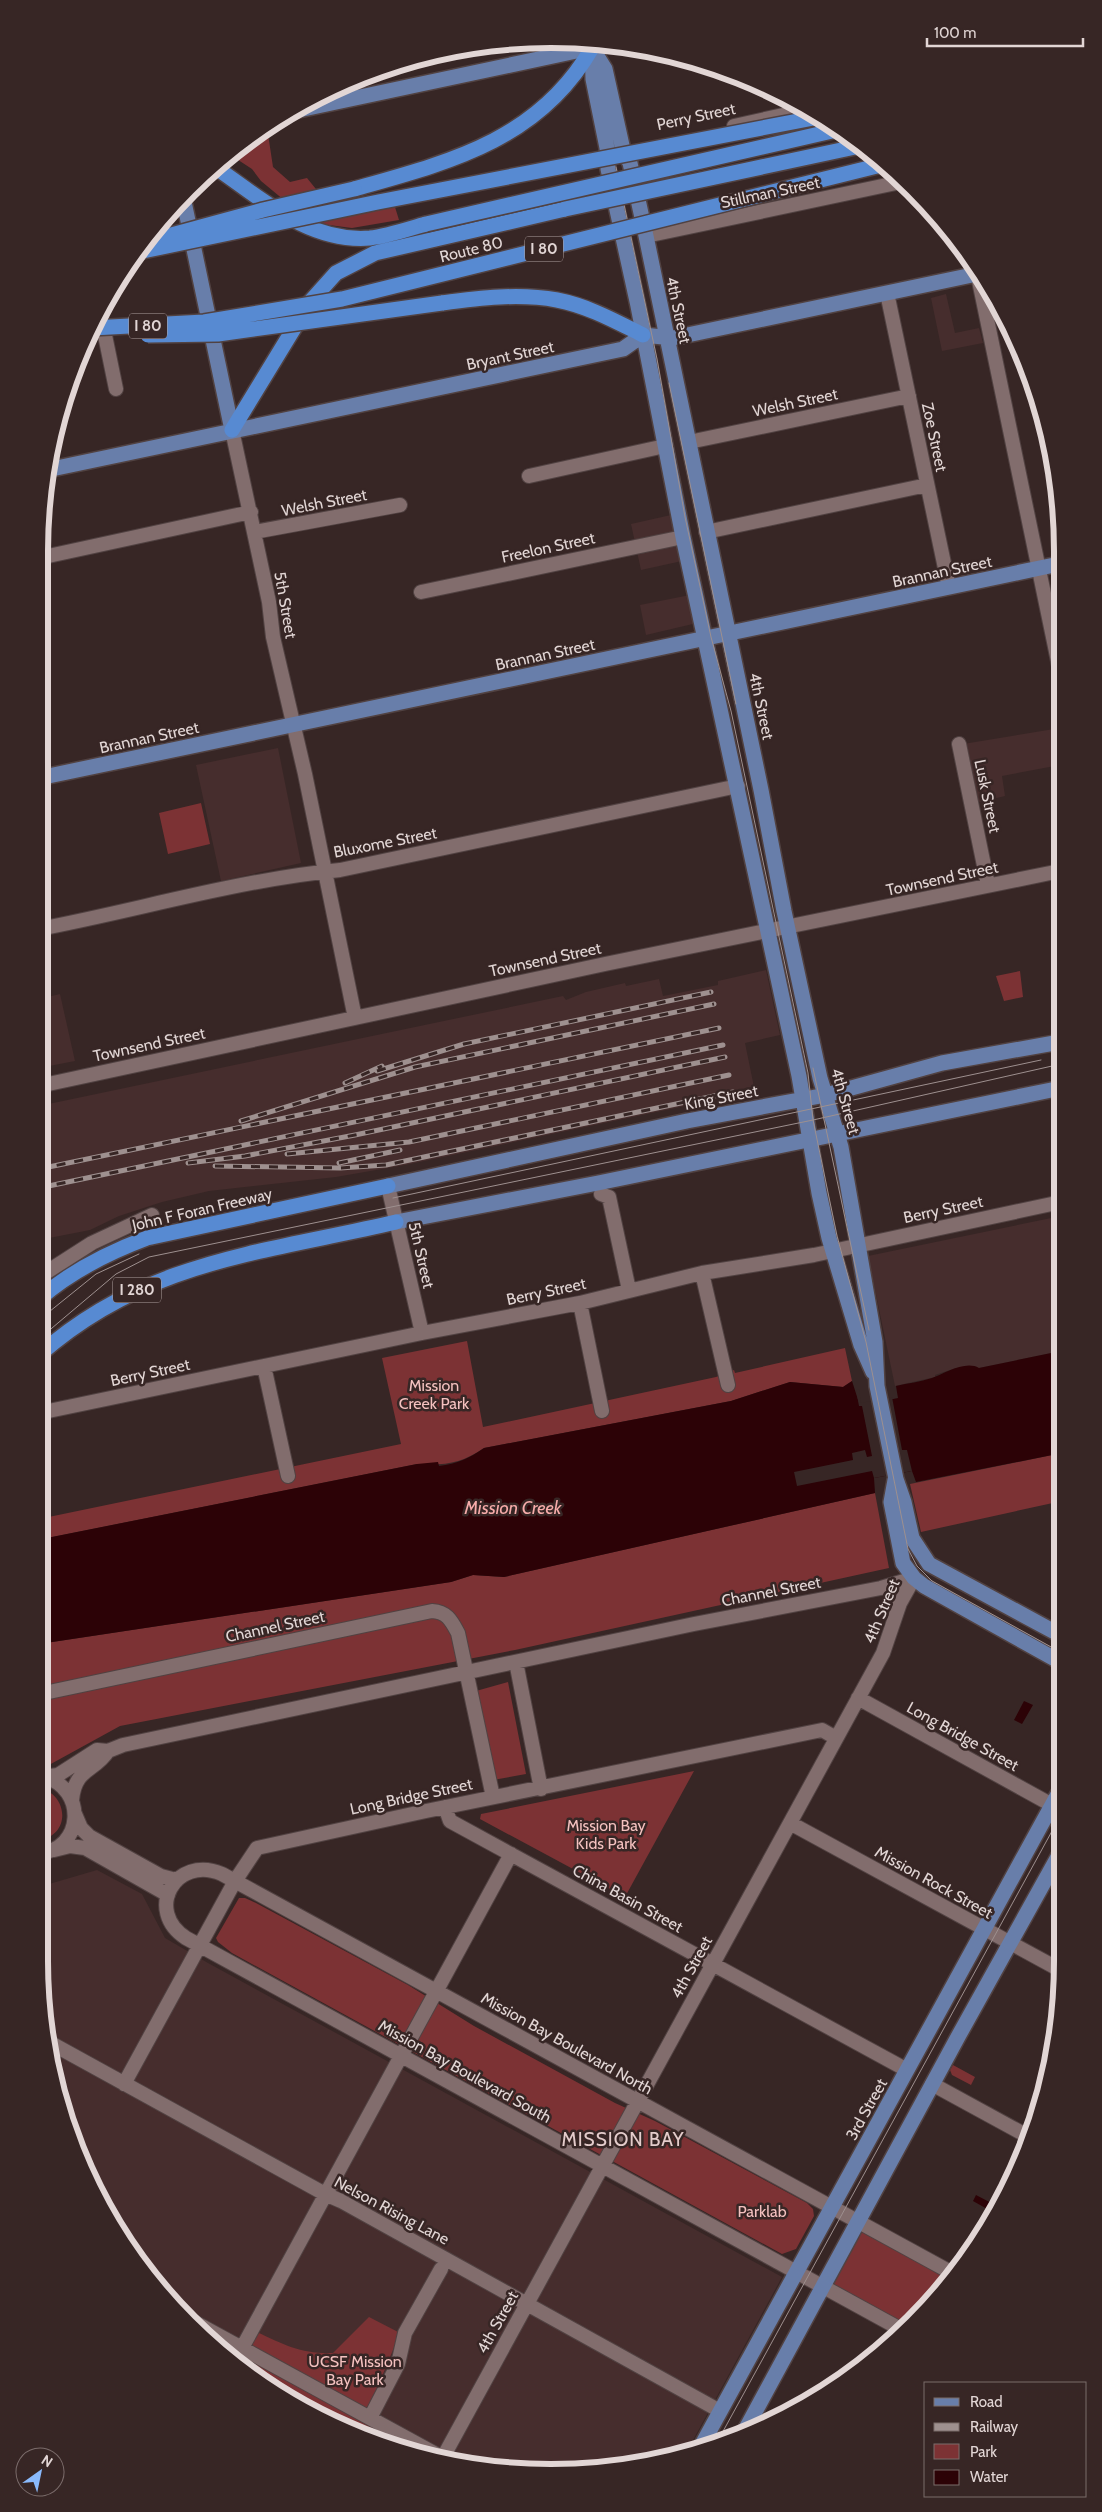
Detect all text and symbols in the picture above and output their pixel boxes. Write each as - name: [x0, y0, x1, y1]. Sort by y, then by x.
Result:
- scale bar: [927, 15, 1083, 47]
- text: 100 m: [934, 24, 976, 42]
- street label: Perry Street: [655, 99, 738, 134]
- street label: Stillman Street: [719, 173, 822, 212]
- street label: Route 80: [438, 232, 505, 267]
- road number: I 80: [525, 236, 563, 262]
- street label: 4th Street: [662, 275, 695, 346]
- road number: I 80: [129, 314, 167, 338]
- street label: Bryant Street: [465, 337, 556, 374]
- street label: Welsh Street: [751, 384, 840, 421]
- street label: Zoe Street: [918, 401, 951, 474]
- street label: Welsh Street: [280, 485, 369, 520]
- street label: Freelon Street: [500, 528, 597, 567]
- street label: Brannan Street: [891, 552, 994, 591]
- street label: 5th Street: [270, 570, 301, 641]
- street label: Brannan Street: [494, 635, 597, 674]
- street label: 4th Street: [745, 671, 778, 742]
- street label: Brannan Street: [98, 718, 201, 757]
- street label: Lusk Street: [970, 758, 1005, 835]
- street label: Bluxome Street: [332, 823, 439, 862]
- street label: Townsend Street: [884, 857, 1000, 900]
- street label: Townsend Street: [487, 938, 603, 981]
- street label: Townsend Street: [91, 1023, 207, 1066]
- street label: 4th Street: [827, 1066, 864, 1137]
- street label: King Street: [683, 1081, 760, 1114]
- street label: John F Foran Freeway: [129, 1184, 274, 1235]
- street label: Berry Street: [902, 1192, 985, 1227]
- street label: 5th Street: [405, 1220, 438, 1291]
- street label: Berry Street: [505, 1274, 588, 1309]
- road number: I 280: [113, 1278, 161, 1302]
- street label: Berry Street: [109, 1355, 192, 1390]
- park label: Mission Creek Park: [399, 1376, 470, 1413]
- water label: Mission Creek: [464, 1497, 563, 1519]
- street label: Channel Street: [720, 1572, 823, 1610]
- street label: 4th Street: [859, 1576, 904, 1646]
- street label: Channel Street: [224, 1607, 327, 1646]
- street label: Long Bridge Street: [904, 1698, 1022, 1775]
- street label: Long Bridge Street: [348, 1774, 475, 1819]
- park label: Mission Bay Kids Park: [566, 1816, 646, 1853]
- street label: Mission Rock Street: [872, 1842, 996, 1923]
- street label: China Basin Street: [569, 1860, 687, 1937]
- street label: 4th Street: [667, 1932, 717, 2002]
- street label: Mission Bay Boulevard North: [478, 1988, 656, 2099]
- street label: Mission Bay Boulevard South: [375, 2016, 555, 2127]
- street label: 3rd Street: [842, 2075, 891, 2143]
- district label: MISSION BAY: [561, 2128, 685, 2151]
- street label: Nelson Rising Lane: [331, 2172, 452, 2249]
- park label: Parklab: [737, 2202, 787, 2221]
- street label: 4th Street: [473, 2287, 523, 2357]
- park label: UCSF Mission Bay Park: [308, 2352, 402, 2389]
- legend: [924, 2382, 1087, 2497]
- text: Road: [970, 2393, 1003, 2411]
- text: Railway: [970, 2418, 1019, 2436]
- text: Park: [970, 2443, 997, 2461]
- north arrow: [15, 2447, 65, 2497]
- text: N: [38, 2451, 56, 2471]
- text: Water: [970, 2468, 1008, 2486]

